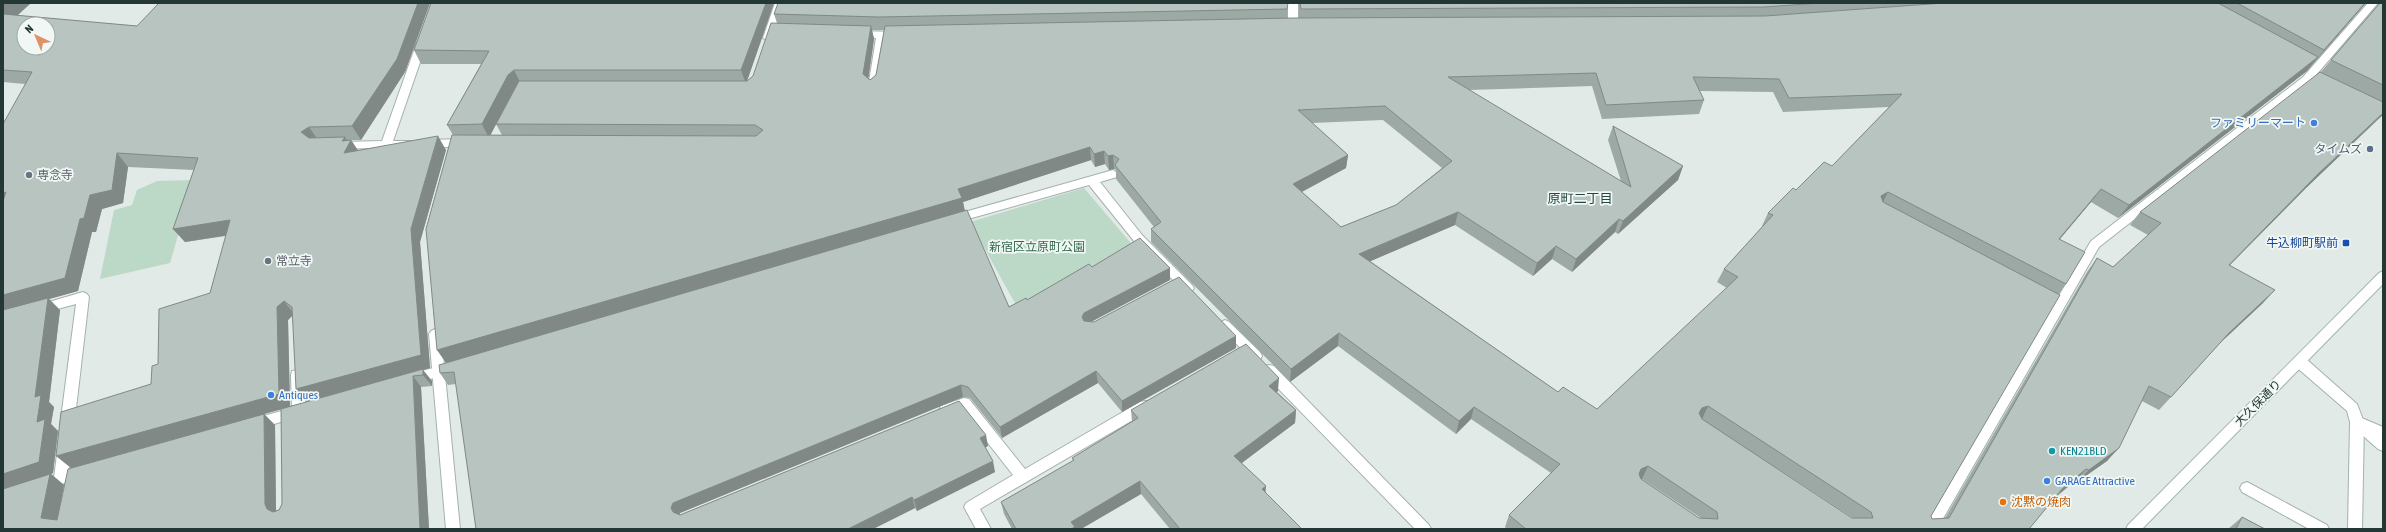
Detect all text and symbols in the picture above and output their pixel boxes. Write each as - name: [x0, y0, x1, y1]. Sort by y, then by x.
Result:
- north arrow: [16, 16, 56, 56]
- text: N: [23, 22, 36, 35]
- place label: ファミリーマート: [2210, 116, 2306, 130]
- marker: ファミリーマート: [2309, 118, 2319, 128]
- place label: タイムズ: [2314, 142, 2362, 156]
- marker: タイムズ: [2365, 144, 2375, 154]
- place label: 専念寺: [37, 168, 73, 182]
- marker: 専念寺: [24, 170, 34, 180]
- district label: 原町二丁目: [1547, 191, 1613, 206]
- place label: 牛込柳町駅前: [2266, 236, 2338, 250]
- marker: 牛込柳町駅前: [2341, 238, 2351, 248]
- park label: 新宿区立原町公園: [989, 240, 1085, 254]
- place label: 常立寺: [276, 254, 312, 268]
- marker: 常立寺: [263, 256, 273, 266]
- street label: 大久保通り: [2232, 377, 2284, 429]
- place label: Antiques: [279, 388, 318, 402]
- marker: Antiques: [266, 390, 276, 400]
- place label: KEN21BLD: [2060, 444, 2107, 458]
- marker: KEN21BLD: [2047, 446, 2057, 456]
- place label: GARAGE Attractive: [2055, 474, 2135, 488]
- marker: GARAGE Attractive: [2042, 476, 2052, 486]
- place label: 沈黙の焼肉: [2011, 495, 2071, 509]
- marker: 沈黙の焼肉: [1998, 497, 2008, 507]

